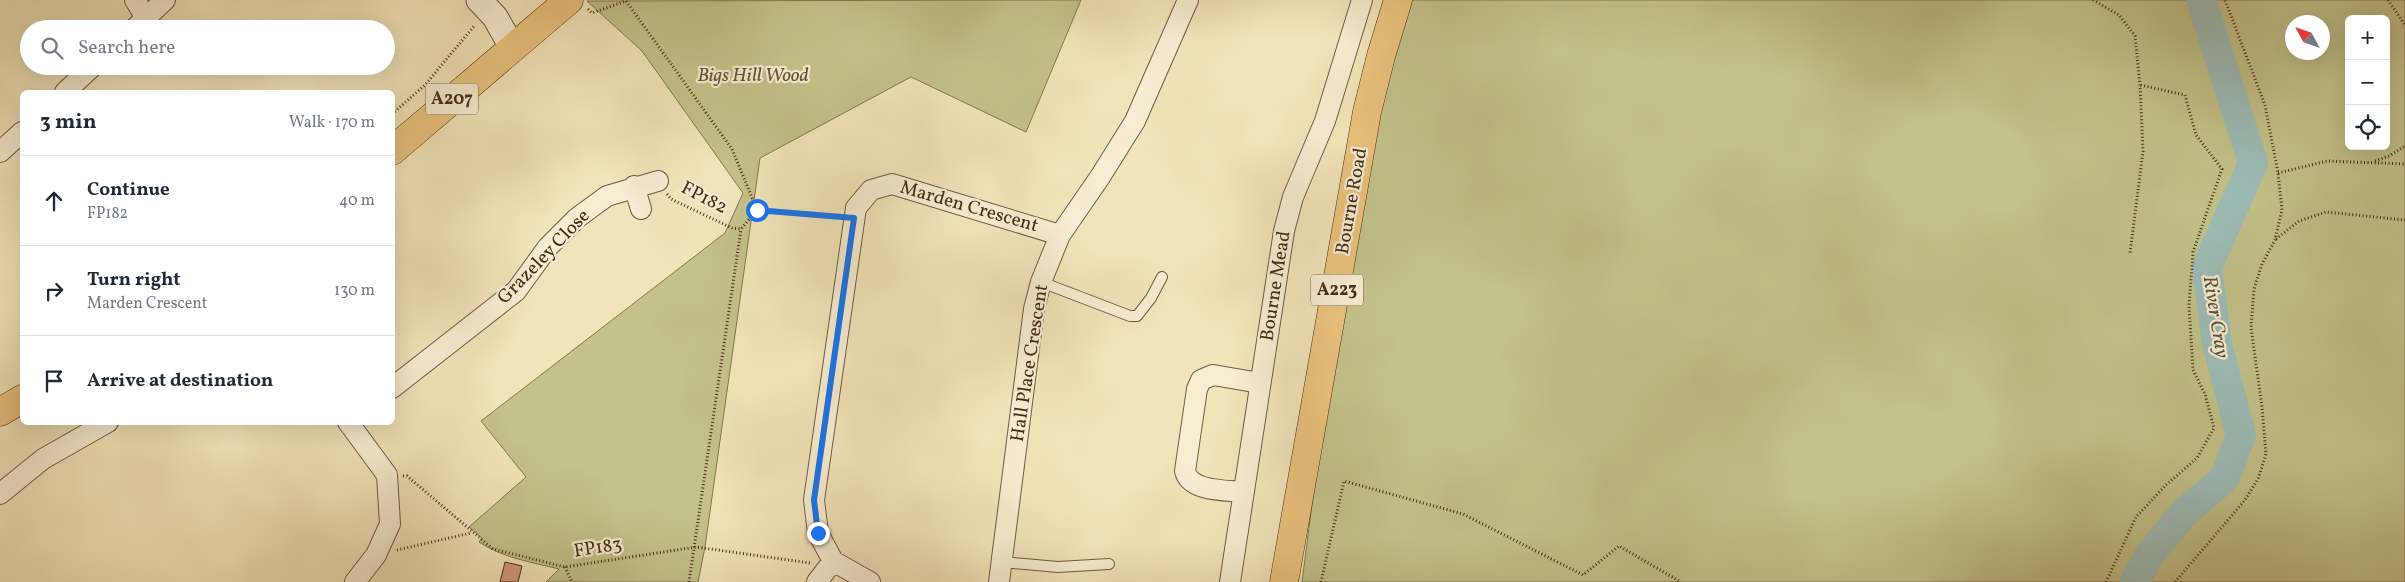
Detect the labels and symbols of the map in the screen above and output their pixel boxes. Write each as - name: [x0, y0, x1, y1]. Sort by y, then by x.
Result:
- north arrow: [2285, 15, 2330, 60]
- park label: Bigs Hill Wood: [697, 63, 809, 89]
- road number: A207: [426, 84, 478, 115]
- street label: Bourne Road: [1330, 146, 1374, 256]
- street label: FP182: [676, 175, 732, 221]
- street label: Marden Crescent: [897, 175, 1042, 239]
- route start: [746, 199, 769, 222]
- street label: Grazeley Close: [492, 204, 596, 310]
- street label: Bourne Mead: [1254, 229, 1298, 343]
- road number: A223: [1311, 274, 1363, 306]
- water label: River Cray: [2195, 274, 2235, 360]
- street label: Hall Place Crescent: [1005, 282, 1055, 444]
- route end: [807, 522, 830, 545]
- street label: FP183: [572, 531, 624, 565]

